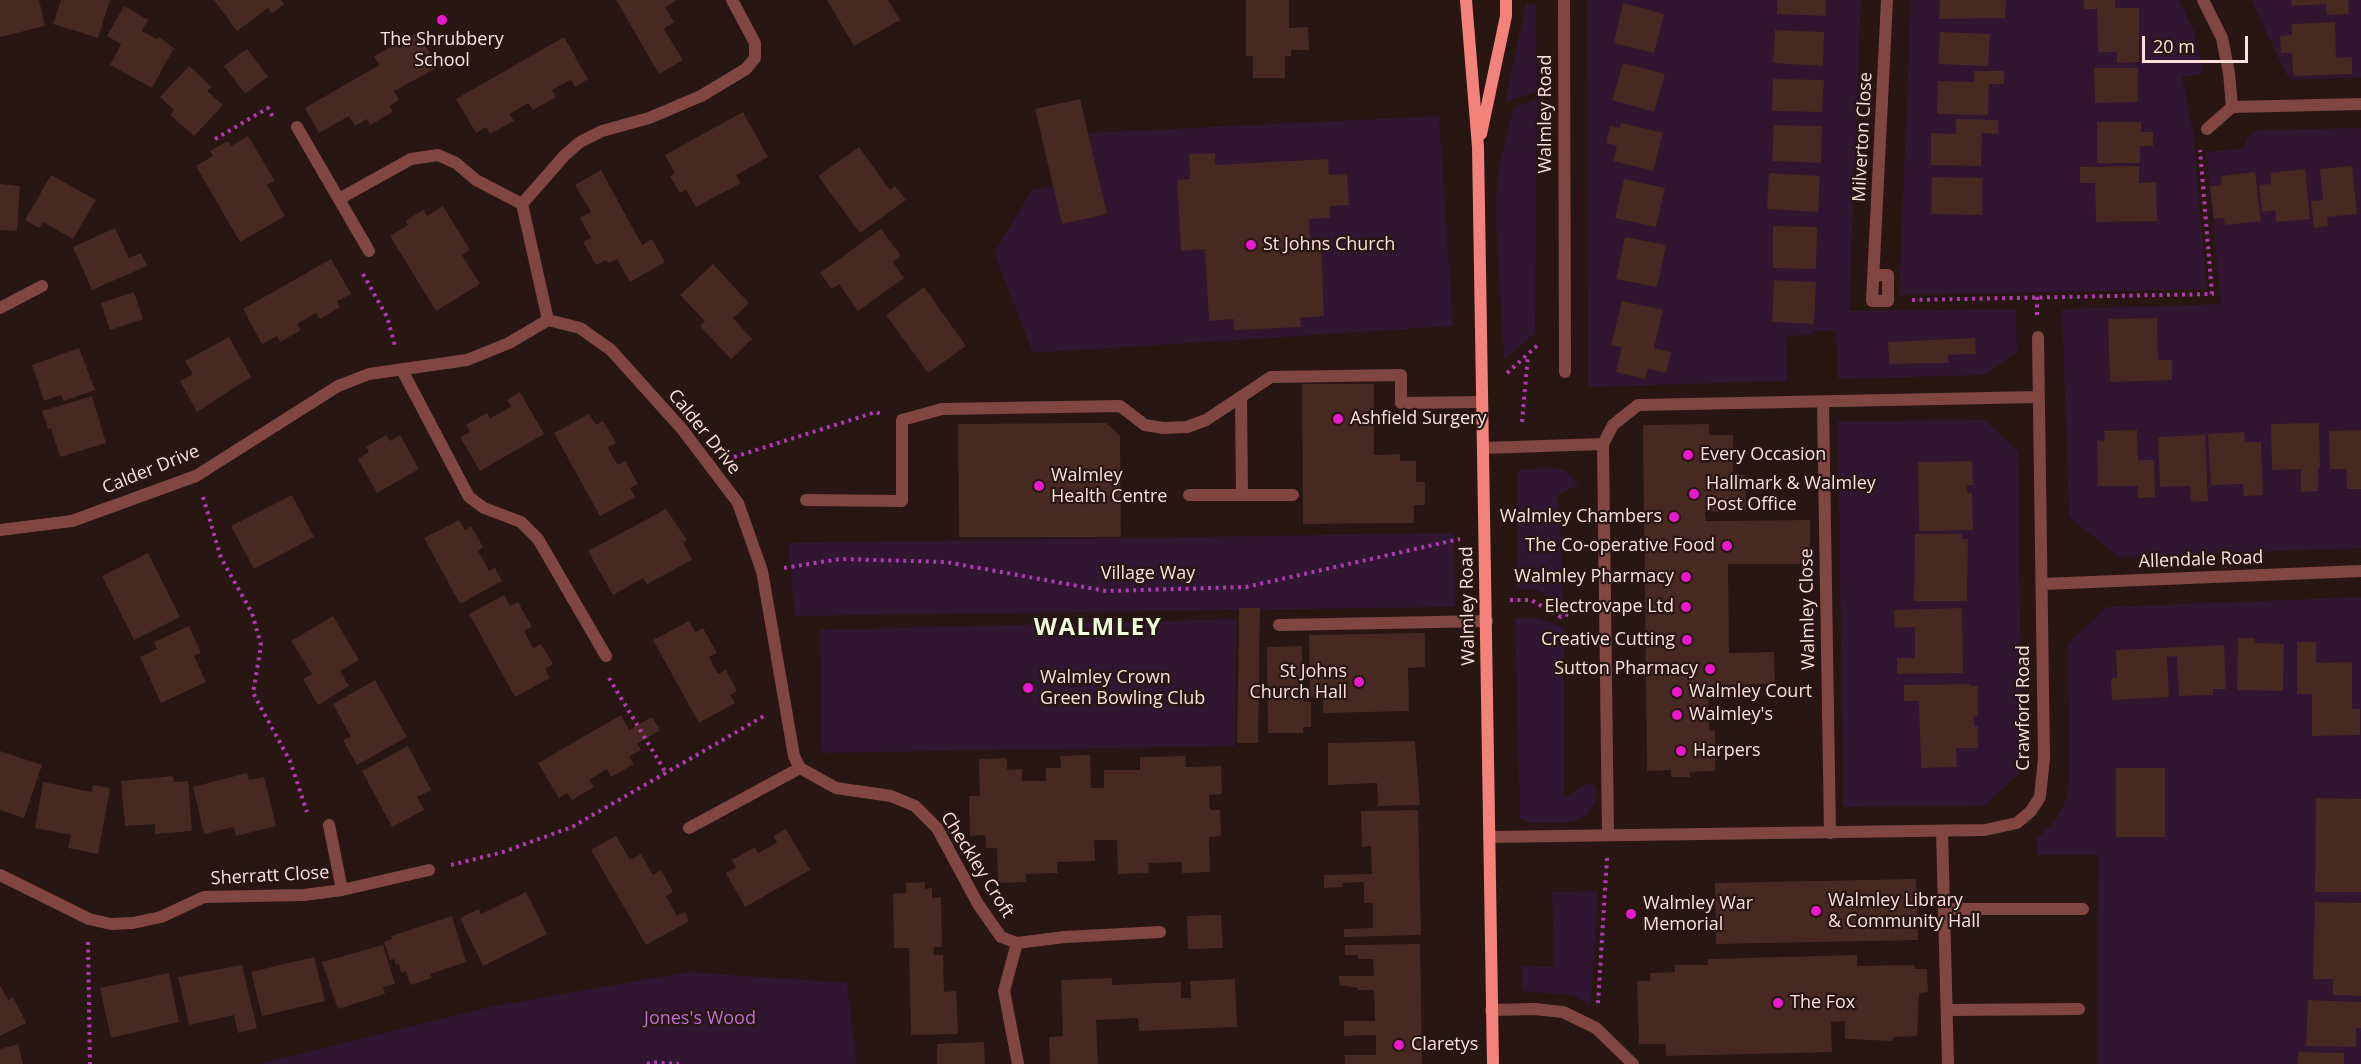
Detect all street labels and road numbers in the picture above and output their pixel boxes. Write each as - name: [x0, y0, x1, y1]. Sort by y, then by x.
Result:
- street label: Walmley Road: [1535, 54, 1557, 174]
- street label: Milverton Close: [1849, 71, 1877, 203]
- street label: Calder Drive: [663, 385, 745, 479]
- street label: Calder Drive: [99, 441, 203, 499]
- street label: Walmley Road: [1456, 546, 1480, 666]
- street label: Allendale Road: [2138, 547, 2264, 573]
- street label: Walmley Close: [1796, 548, 1820, 670]
- street label: Village Way: [1101, 563, 1195, 585]
- street label: Crawford Road: [2013, 645, 2035, 771]
- street label: Checkley Croft: [936, 808, 1018, 922]
- street label: Sherratt Close: [210, 862, 330, 890]

